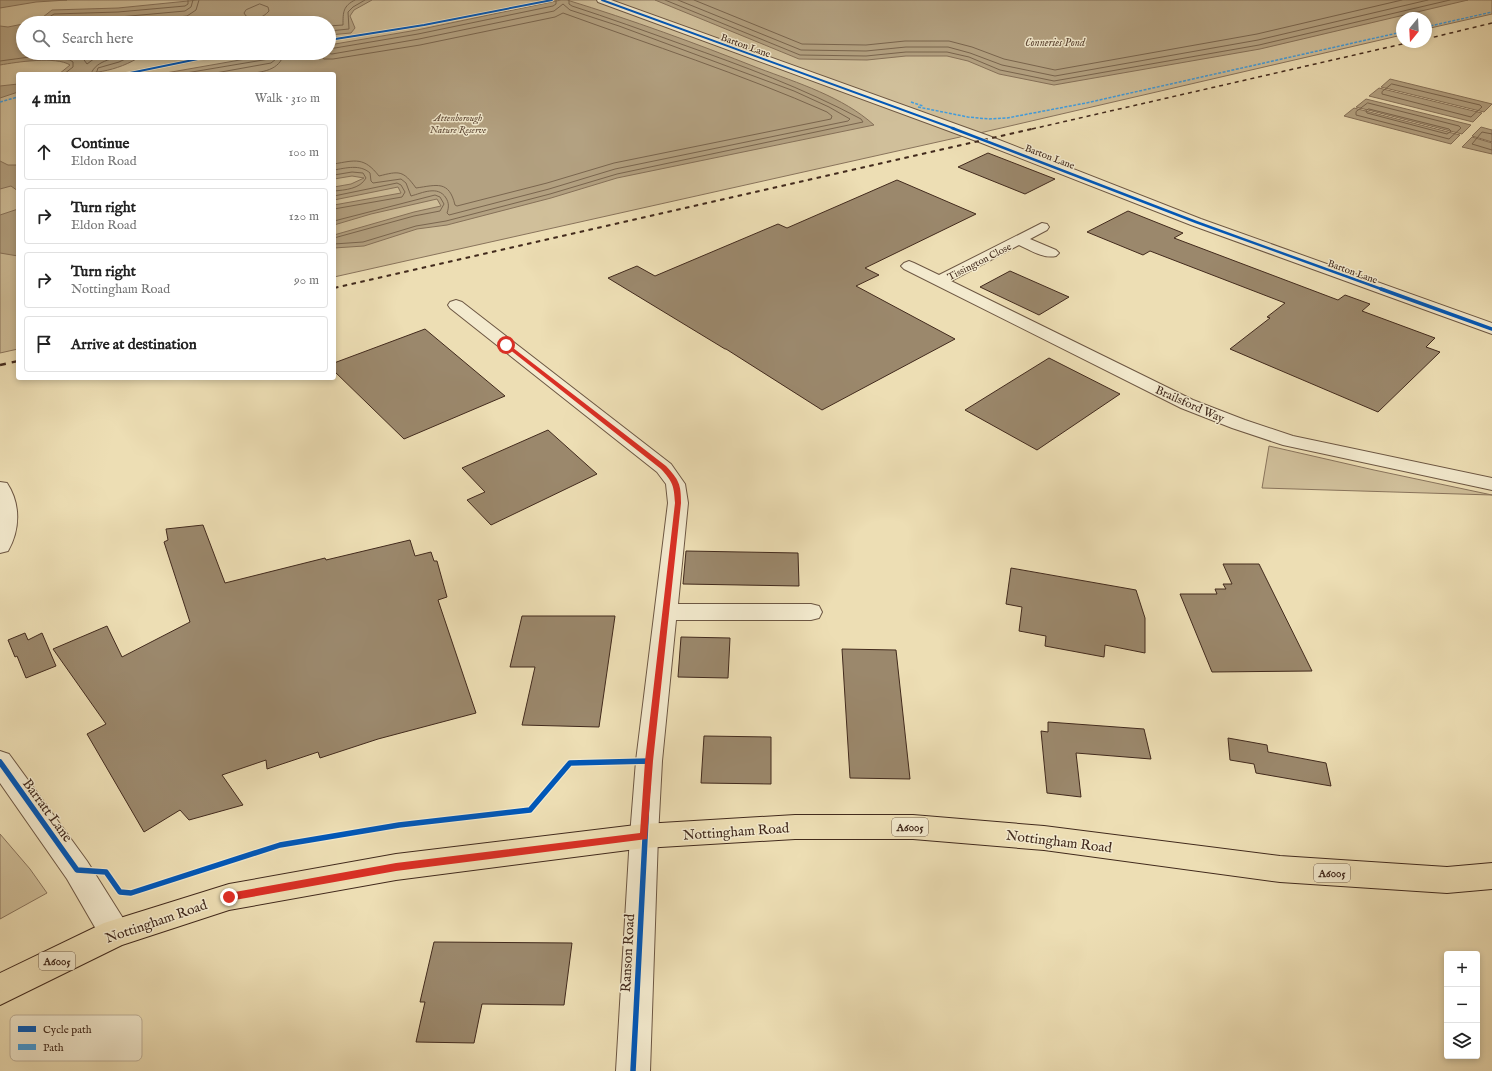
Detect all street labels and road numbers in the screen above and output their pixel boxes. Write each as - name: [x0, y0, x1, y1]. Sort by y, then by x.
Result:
- street label: Barton Lane: [719, 31, 773, 62]
- street label: Barton Lane: [1023, 142, 1077, 173]
- street label: Tissington Close: [946, 240, 1014, 284]
- street label: Barton Lane: [1326, 257, 1380, 288]
- street label: Brailsford Way: [1153, 383, 1227, 426]
- street label: Barratt Lane: [18, 775, 77, 846]
- road number: A6005: [892, 818, 928, 836]
- street label: Nottingham Road: [682, 819, 790, 845]
- street label: Nottingham Road: [1005, 827, 1113, 857]
- road number: A6005: [1314, 864, 1350, 882]
- street label: Nottingham Road: [103, 896, 210, 948]
- street label: Ranson Road: [617, 913, 639, 993]
- road number: A6005: [39, 952, 75, 970]

